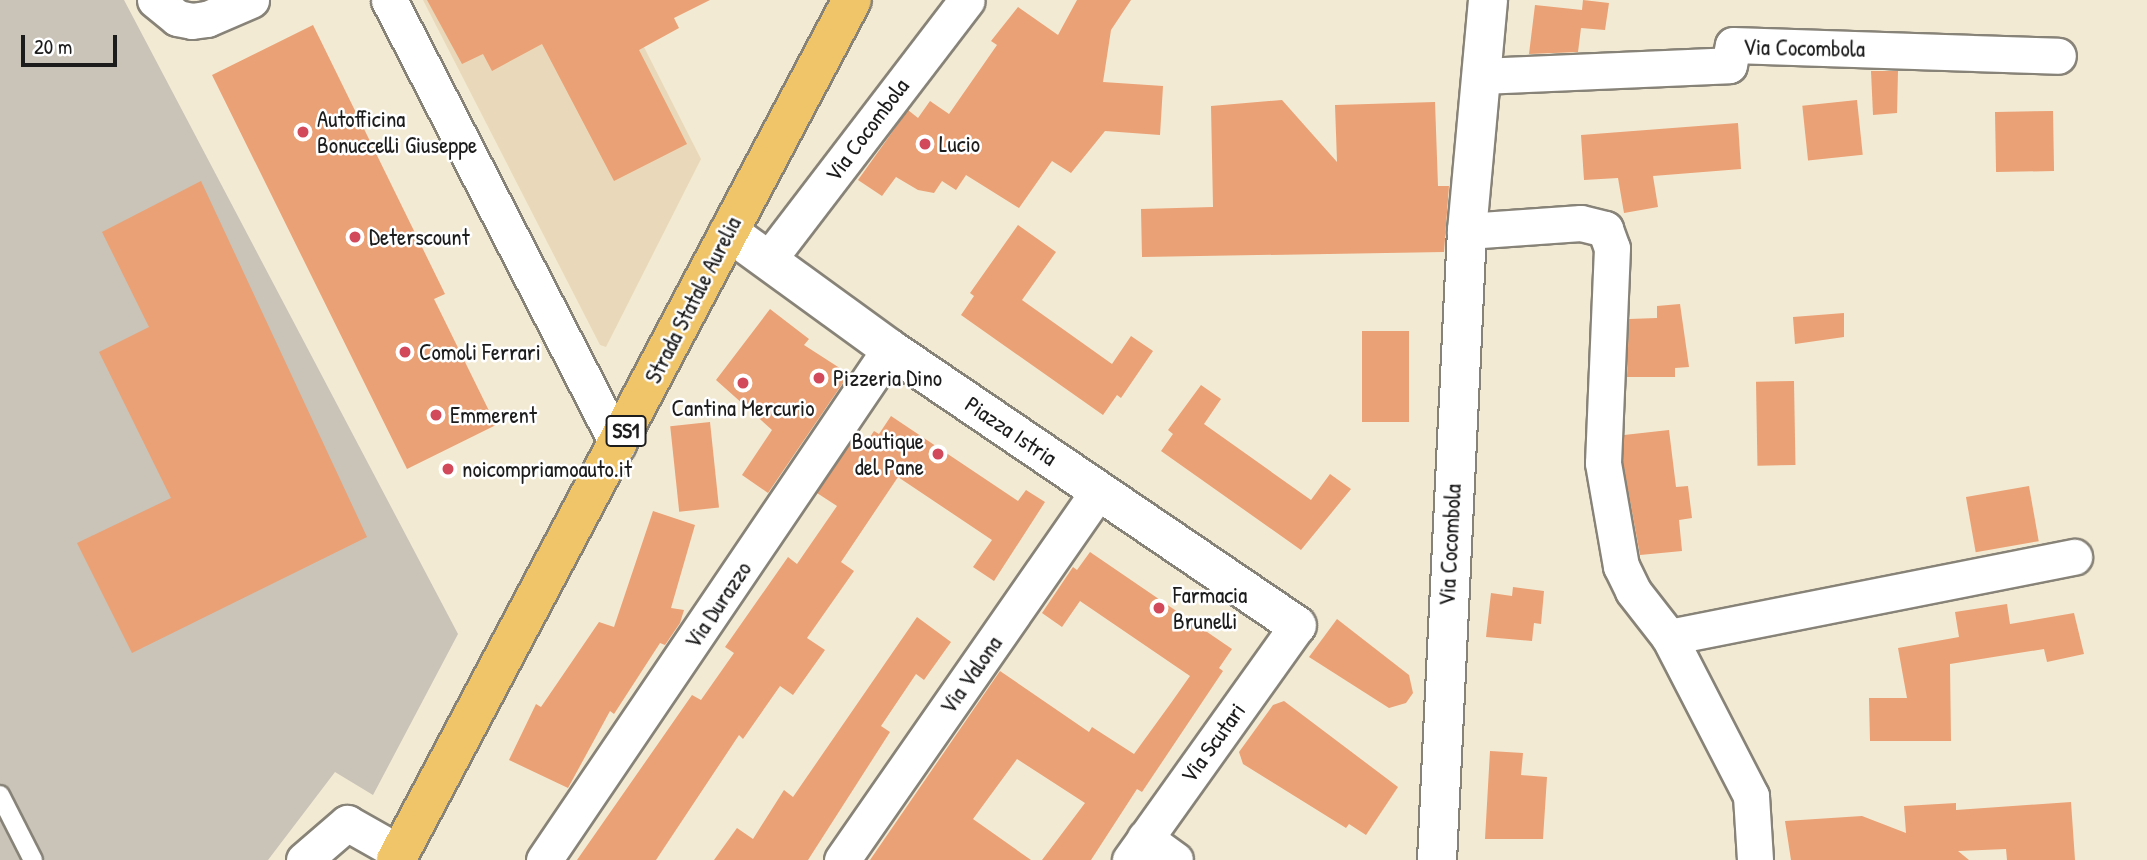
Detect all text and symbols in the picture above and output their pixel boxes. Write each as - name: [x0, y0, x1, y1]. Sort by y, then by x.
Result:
- scale bar: [24, 21, 121, 65]
- text: 20 m: [34, 32, 72, 61]
- street label: Via Cocombola: [1743, 33, 1865, 63]
- street label: Via Cocombola: [819, 73, 915, 187]
- place label: Autofficina Bonuccelli Giuseppe: [317, 105, 477, 159]
- marker: Autofficina Bonuccelli Giuseppe: [295, 124, 311, 140]
- place label: Lucio: [939, 130, 980, 158]
- marker: Lucio: [917, 136, 933, 152]
- street label: Strada Statale Aurelia: [639, 212, 747, 388]
- place label: Deterscount: [369, 223, 470, 251]
- marker: Deterscount: [347, 229, 363, 245]
- place label: Comoli Ferrari: [419, 338, 541, 366]
- marker: Comoli Ferrari: [397, 344, 413, 360]
- place label: Pizzeria Dino: [833, 364, 942, 392]
- marker: Pizzeria Dino: [811, 370, 827, 386]
- marker: Cantina Mercurio: [735, 375, 751, 391]
- street label: Piazza Istria: [960, 390, 1062, 472]
- place label: Cantina Mercurio: [672, 394, 814, 422]
- place label: Emmerent: [450, 401, 537, 429]
- marker: Emmerent: [428, 407, 444, 423]
- road number: SS1: [605, 414, 647, 448]
- place label: Boutique del Pane: [852, 427, 924, 481]
- marker: Boutique del Pane: [930, 446, 946, 462]
- place label: noicompriamoauto.it: [462, 455, 632, 483]
- marker: noicompriamoauto.it: [440, 461, 456, 477]
- street label: Via Cocombola: [1433, 483, 1467, 607]
- street label: Via Durazzo: [679, 556, 757, 654]
- place label: Farmacia Brunelli: [1173, 581, 1247, 635]
- marker: Farmacia Brunelli: [1151, 600, 1167, 616]
- street label: Via Valona: [934, 631, 1008, 719]
- street label: Via Scutari: [1175, 698, 1251, 788]

